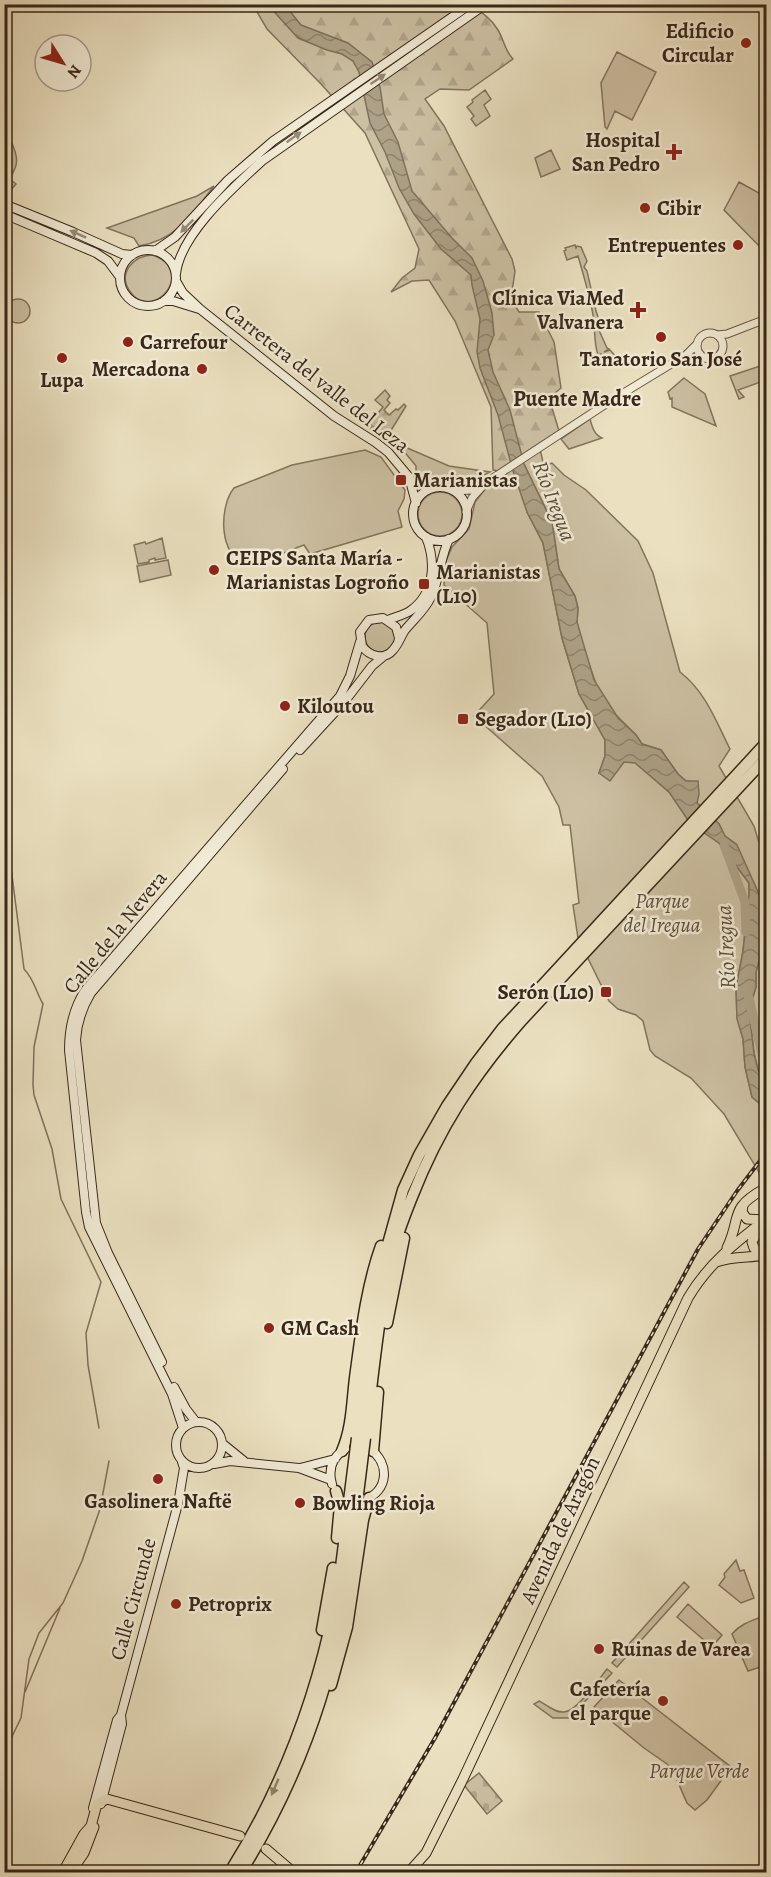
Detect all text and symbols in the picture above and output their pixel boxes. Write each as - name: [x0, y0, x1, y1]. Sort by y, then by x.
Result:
- place label: Edificio Circular: [662, 17, 734, 69]
- north arrow: [33, 33, 93, 93]
- marker: Edificio Circular: [739, 36, 753, 50]
- text: N: [62, 60, 86, 83]
- one-way arrow: [370, 73, 386, 85]
- place label: Hospital San Pedro: [572, 126, 660, 178]
- one-way arrow: [286, 132, 302, 144]
- marker: Hospital San Pedro: [665, 143, 683, 161]
- place label: Cibir: [657, 194, 702, 222]
- marker: Cibir: [638, 201, 652, 215]
- one-way arrow: [179, 219, 194, 233]
- one-way arrow: [70, 230, 87, 239]
- place label: Entrepuentes: [608, 231, 726, 259]
- marker: Entrepuentes: [731, 238, 745, 252]
- place label: Clínica ViaMed Valvanera: [492, 284, 625, 336]
- street label: Carretera del valle del Leza: [218, 297, 416, 459]
- marker: Clínica ViaMed Valvanera: [629, 301, 647, 319]
- place label: Carrefour: [140, 328, 228, 356]
- marker: Tanatorio San José: [654, 330, 668, 344]
- marker: Carrefour: [121, 335, 135, 349]
- place label: Tanatorio San José: [580, 345, 742, 373]
- marker: Lupa: [55, 351, 69, 365]
- place label: Mercadona: [91, 355, 191, 383]
- marker: Mercadona: [195, 362, 209, 376]
- place label: Lupa: [40, 366, 85, 394]
- district label: Puente Madre: [513, 384, 641, 414]
- water label: Río Iregua: [525, 456, 583, 546]
- place label: Marianistas: [413, 466, 518, 494]
- marker: Marianistas: [394, 473, 408, 487]
- place label: CEIPS Santa María - Marianistas Logroño: [226, 544, 409, 596]
- place label: Marianistas (L10): [436, 558, 541, 610]
- marker: CEIPS Santa María - Marianistas Logroño: [207, 563, 221, 577]
- marker: Marianistas (L10): [417, 577, 431, 591]
- place label: Kiloutou: [297, 692, 374, 720]
- marker: Kiloutou: [278, 699, 292, 713]
- place label: Segador (L10): [475, 705, 592, 733]
- marker: Segador (L10): [456, 712, 470, 726]
- street label: Calle de la Nevera: [57, 864, 173, 999]
- park label: Parque del Iregua: [624, 887, 701, 939]
- water label: Río Iregua: [709, 904, 743, 990]
- place label: Serón (L10): [497, 978, 594, 1006]
- marker: Serón (L10): [599, 985, 613, 999]
- place label: GM Cash: [281, 1314, 359, 1342]
- marker: GM Cash: [262, 1321, 276, 1335]
- street label: Avenida de Aragón: [513, 1452, 606, 1609]
- marker: Gasolinera Naftë: [151, 1472, 165, 1486]
- place label: Gasolinera Naftë: [84, 1487, 232, 1515]
- place label: Bowling Rioja: [312, 1489, 436, 1517]
- marker: Bowling Rioja: [293, 1496, 307, 1510]
- street label: Calle Circunde: [103, 1535, 163, 1663]
- place label: Petroprix: [188, 1590, 272, 1618]
- marker: Petroprix: [169, 1597, 183, 1611]
- place label: Ruinas de Varea: [611, 1635, 751, 1663]
- marker: Ruinas de Varea: [592, 1642, 606, 1656]
- place label: Cafetería el parque: [570, 1675, 652, 1727]
- marker: Cafetería el parque: [656, 1694, 670, 1708]
- park label: Parque Verde: [649, 1757, 749, 1785]
- one-way arrow: [270, 1778, 279, 1796]

